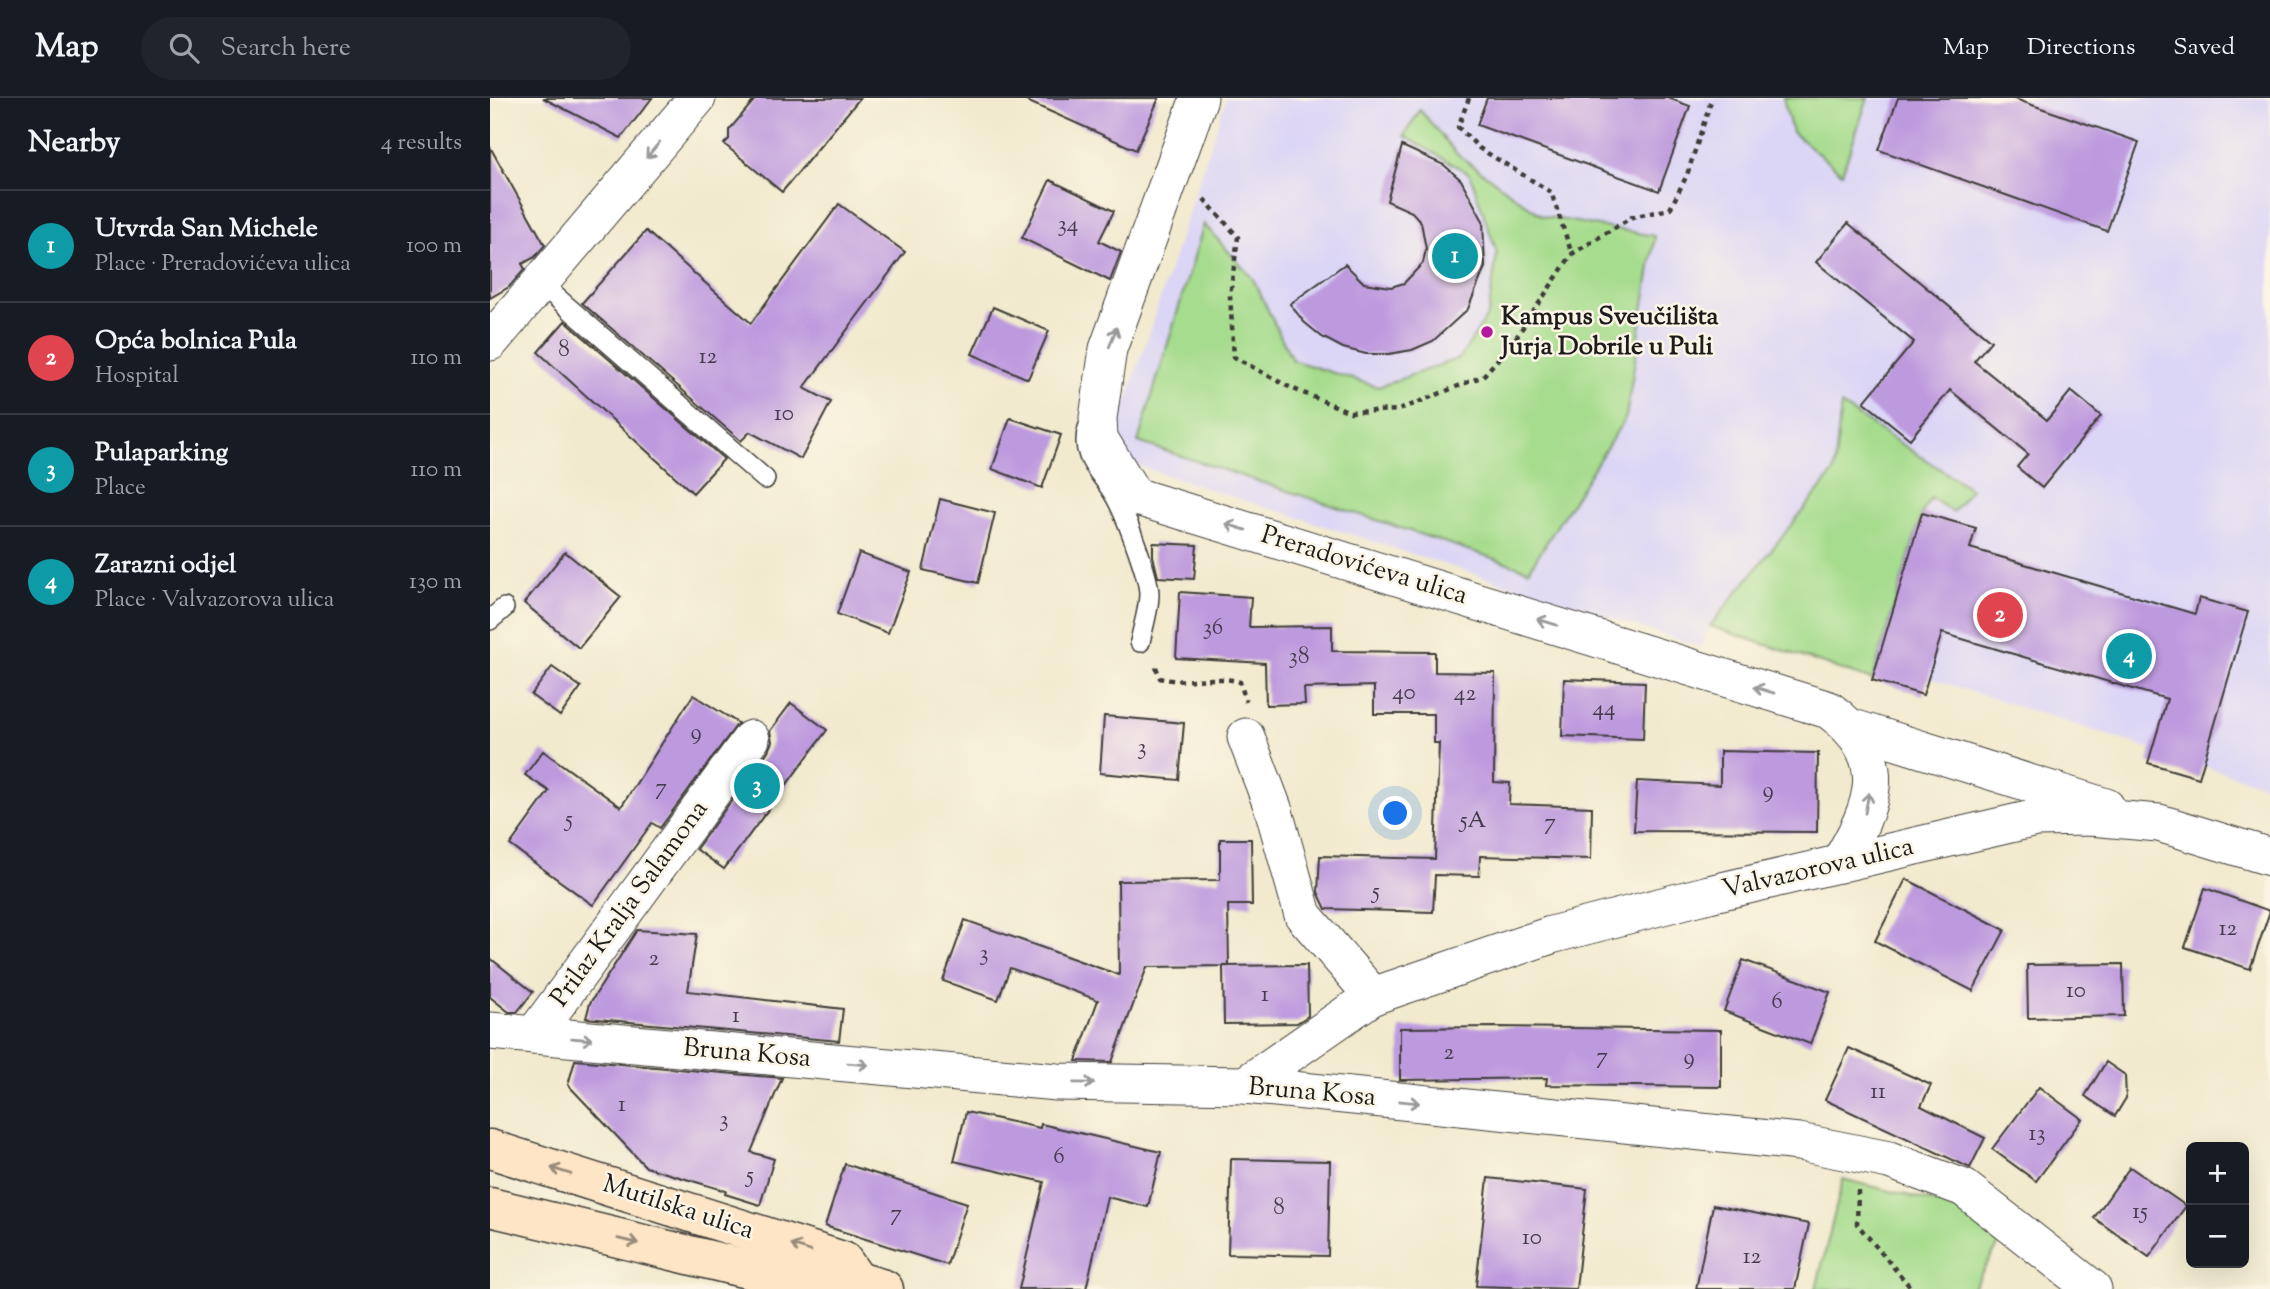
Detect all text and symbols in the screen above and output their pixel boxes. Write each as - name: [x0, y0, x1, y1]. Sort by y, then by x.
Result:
- search box: [141, 17, 631, 80]
- text: Map: [35, 24, 99, 72]
- icon: search: [165, 29, 203, 67]
- text: Search here: [221, 30, 351, 67]
- text: Map: [1943, 31, 1989, 65]
- text: Directions: [2027, 31, 2135, 65]
- text: Saved: [2173, 31, 2235, 65]
- text: Nearby: [28, 122, 120, 165]
- text: 4 results: [381, 127, 462, 160]
- one-way arrow: [645, 141, 661, 159]
- house number: 34: [1058, 209, 1078, 242]
- text: Utvrda San Michele: [95, 211, 318, 248]
- text: 1: [47, 230, 55, 263]
- text: 100 m: [406, 230, 462, 263]
- pin: 1: [1432, 230, 1478, 282]
- text: Place · Preradovićeva ulica: [95, 248, 351, 281]
- place label: Kampus Sveučilišta Jurja Dobrile u Puli: [1499, 299, 1719, 366]
- text: Opća bolnica Pula: [95, 323, 297, 360]
- marker: Kampus Sveučilišta Jurja Dobrile u Puli: [1479, 324, 1495, 340]
- one-way arrow: [1107, 327, 1120, 349]
- house number: 8: [558, 334, 570, 367]
- house number: 12: [699, 341, 718, 374]
- text: 2: [46, 342, 56, 375]
- text: 110 m: [411, 342, 462, 375]
- text: Hospital: [95, 360, 179, 393]
- house number: 10: [774, 398, 794, 431]
- text: Pulaparking: [95, 435, 228, 472]
- text: 3: [46, 454, 56, 487]
- text: 110 m: [411, 454, 462, 487]
- text: Place: [95, 472, 146, 505]
- street label: Preradovićeva ulica: [1256, 517, 1472, 615]
- one-way arrow: [1225, 520, 1247, 533]
- text: Zarazni odjel: [95, 547, 236, 584]
- text: 4: [45, 566, 57, 599]
- text: 130 m: [409, 566, 462, 599]
- text: Place · Valvazorova ulica: [95, 584, 334, 617]
- pin: 2: [1977, 589, 2023, 641]
- house number: 36: [1203, 612, 1223, 645]
- one-way arrow: [1536, 614, 1558, 627]
- pin: 4: [2106, 630, 2152, 682]
- house number: 38: [1289, 641, 1309, 674]
- house number: 40: [1392, 677, 1416, 710]
- house number: 42: [1454, 678, 1476, 711]
- one-way arrow: [1753, 683, 1775, 696]
- house number: 44: [1592, 693, 1616, 726]
- house number: 9: [690, 717, 702, 750]
- house number: 3: [1137, 732, 1147, 765]
- pin: 3: [734, 760, 780, 812]
- house number: 7: [655, 772, 667, 805]
- house number: 9: [1762, 775, 1774, 808]
- one-way arrow: [1861, 792, 1875, 815]
- street label: Prilaz Kralja Salamona: [542, 793, 718, 1015]
- your location: [1378, 796, 1412, 830]
- house number: 5: [563, 804, 573, 837]
- house number: 5A: [1458, 805, 1487, 838]
- house number: 7: [1544, 807, 1556, 840]
- street label: Valvazorova ulica: [1719, 829, 1917, 909]
- house number: 5: [1370, 876, 1380, 909]
- house number: 12: [2219, 913, 2238, 946]
- house number: 3: [979, 938, 989, 971]
- house number: 2: [649, 943, 660, 976]
- house number: 10: [2066, 975, 2086, 1008]
- house number: 1: [1261, 979, 1269, 1012]
- house number: 6: [1771, 986, 1783, 1019]
- house number: 1: [732, 1000, 740, 1033]
- street label: Bruna Kosa: [682, 1030, 812, 1078]
- one-way arrow: [571, 1033, 593, 1046]
- house number: 2: [1444, 1037, 1455, 1070]
- house number: 7: [1596, 1041, 1608, 1074]
- house number: 9: [1683, 1042, 1695, 1075]
- one-way arrow: [846, 1058, 869, 1071]
- street label: Bruna Kosa: [1247, 1069, 1377, 1117]
- one-way arrow: [1073, 1076, 1096, 1090]
- house number: 11: [1870, 1076, 1886, 1109]
- house number: 1: [618, 1089, 626, 1122]
- one-way arrow: [1397, 1096, 1420, 1109]
- house number: 3: [719, 1104, 729, 1137]
- house number: 13: [2028, 1118, 2046, 1151]
- house number: 6: [1053, 1141, 1065, 1174]
- map controls: [2186, 1142, 2249, 1268]
- button: +: [2186, 1142, 2249, 1205]
- house number: 5: [744, 1160, 754, 1193]
- one-way arrow: [550, 1164, 572, 1177]
- street label: Mutilska ulica: [598, 1166, 758, 1250]
- house number: 8: [1273, 1192, 1285, 1225]
- house number: 15: [2132, 1196, 2148, 1229]
- house number: 7: [890, 1198, 902, 1231]
- button: −: [2186, 1205, 2249, 1268]
- house number: 10: [1522, 1222, 1542, 1255]
- one-way arrow: [616, 1234, 639, 1248]
- one-way arrow: [791, 1240, 813, 1253]
- house number: 12: [1743, 1241, 1762, 1274]

